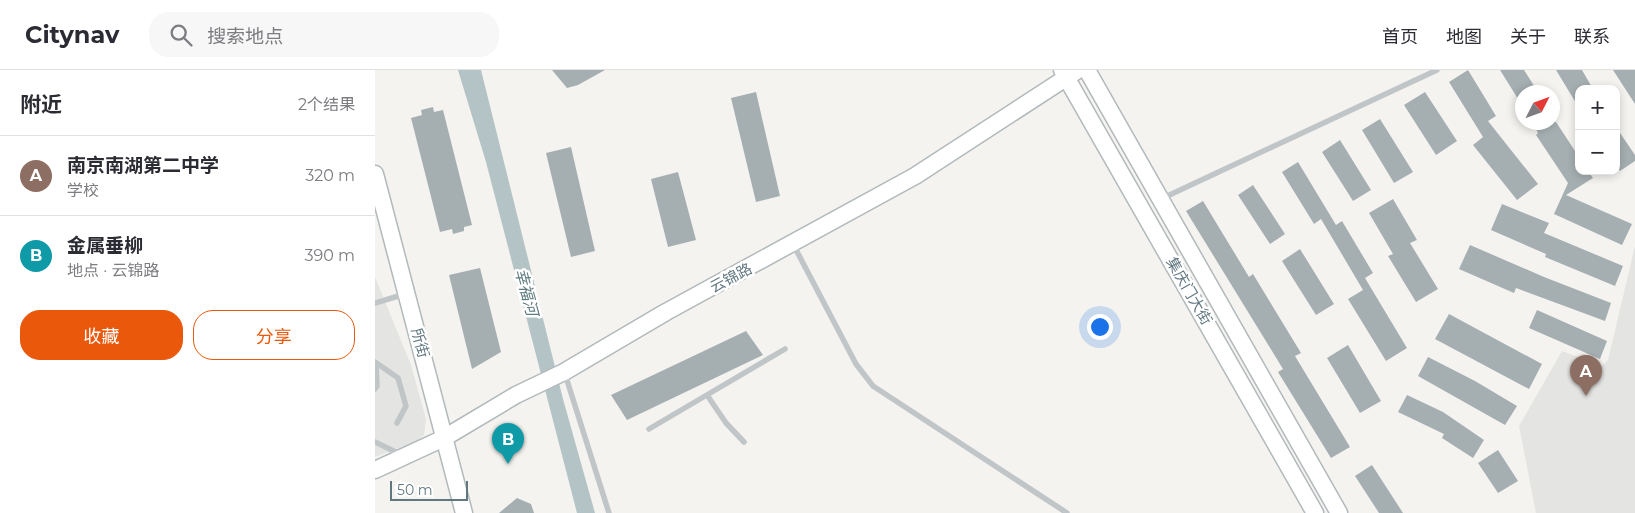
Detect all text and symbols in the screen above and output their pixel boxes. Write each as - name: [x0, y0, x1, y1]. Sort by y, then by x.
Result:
- search box: [149, 12, 499, 57]
- text: Citynav: [25, 20, 119, 49]
- icon: search: [167, 21, 195, 49]
- text: 搜索地点: [207, 25, 283, 48]
- text: 首页: [1382, 26, 1418, 48]
- text: 地图: [1446, 26, 1482, 48]
- text: 关于: [1510, 26, 1546, 48]
- text: 联系: [1574, 26, 1610, 48]
- north arrow: [1515, 85, 1560, 130]
- map controls: [1575, 85, 1620, 175]
- button: +: [1575, 85, 1620, 130]
- text: 附近: [20, 92, 62, 117]
- text: 2个结果: [298, 95, 355, 114]
- button: −: [1575, 130, 1620, 175]
- text: 南京南湖第二中学: [67, 154, 219, 177]
- text: A: [30, 166, 42, 185]
- text: 320 m: [305, 166, 355, 185]
- text: 学校: [67, 181, 99, 200]
- text: 金属垂柳: [67, 234, 143, 257]
- text: B: [30, 246, 42, 265]
- text: 390 m: [304, 246, 355, 265]
- street label: 集庆门大街: [1162, 254, 1216, 328]
- street label: 云锦路: [706, 259, 755, 297]
- text: 地点 · 云锦路: [67, 261, 159, 280]
- water label: 幸福河: [511, 266, 543, 321]
- button: 收藏: [20, 310, 183, 360]
- button: 分享: [193, 310, 355, 360]
- your location: [1087, 314, 1113, 340]
- street label: 所街: [407, 326, 434, 360]
- pin: A: [1570, 355, 1602, 396]
- pin: B: [492, 423, 524, 464]
- scale bar: [390, 478, 467, 501]
- text: 50 m: [397, 481, 433, 499]

